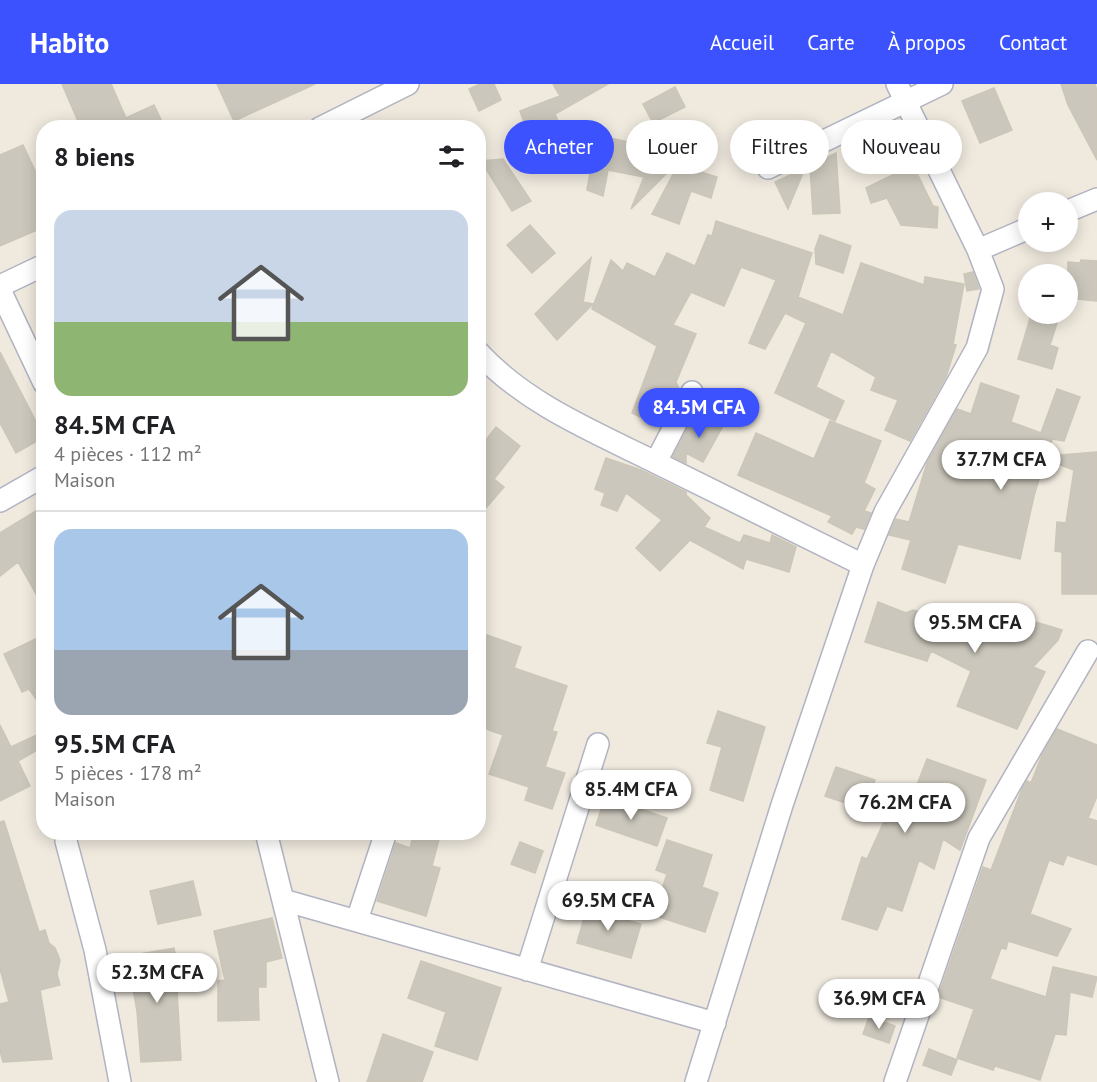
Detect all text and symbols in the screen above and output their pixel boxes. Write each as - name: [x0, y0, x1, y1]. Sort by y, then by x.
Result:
- text: Habito: [30, 24, 109, 61]
- text: Accueil: [710, 29, 774, 56]
- text: Carte: [807, 29, 855, 56]
- text: À propos: [888, 29, 966, 56]
- text: Contact: [999, 29, 1067, 56]
- chip: Acheter: [504, 120, 614, 174]
- chip: Louer: [626, 120, 718, 174]
- chip: Filtres: [730, 120, 829, 174]
- chip: Nouveau: [841, 120, 962, 174]
- text: 8 biens: [54, 140, 135, 173]
- icon: filters: [435, 140, 468, 173]
- map controls: [1018, 192, 1078, 324]
- button: +: [1018, 192, 1078, 252]
- icon: home: [207, 249, 315, 357]
- button: −: [1018, 264, 1078, 324]
- pin: 84.5M CFA: [630, 388, 768, 439]
- text: 84.5M CFA: [652, 394, 746, 420]
- text: 84.5M CFA: [54, 408, 175, 441]
- pin: 37.7M CFA: [932, 440, 1070, 491]
- text: 4 pièces · 112 m²: [54, 441, 202, 467]
- text: 37.7M CFA: [956, 446, 1046, 472]
- text: Maison: [54, 467, 115, 493]
- icon: home: [207, 568, 315, 676]
- pin: 95.5M CFA: [906, 603, 1044, 654]
- text: 95.5M CFA: [928, 609, 1022, 635]
- text: 95.5M CFA: [54, 727, 175, 760]
- text: 5 pièces · 178 m²: [54, 760, 202, 786]
- pin: 85.4M CFA: [562, 770, 700, 821]
- text: 85.4M CFA: [584, 776, 678, 802]
- pin: 76.2M CFA: [836, 783, 974, 834]
- text: Maison: [54, 786, 115, 812]
- text: 76.2M CFA: [858, 789, 952, 815]
- pin: 69.5M CFA: [539, 881, 677, 932]
- text: 69.5M CFA: [561, 887, 655, 913]
- pin: 52.3M CFA: [88, 953, 226, 1004]
- text: 52.3M CFA: [110, 959, 204, 985]
- pin: 36.9M CFA: [810, 979, 948, 1030]
- text: 36.9M CFA: [832, 985, 926, 1011]

